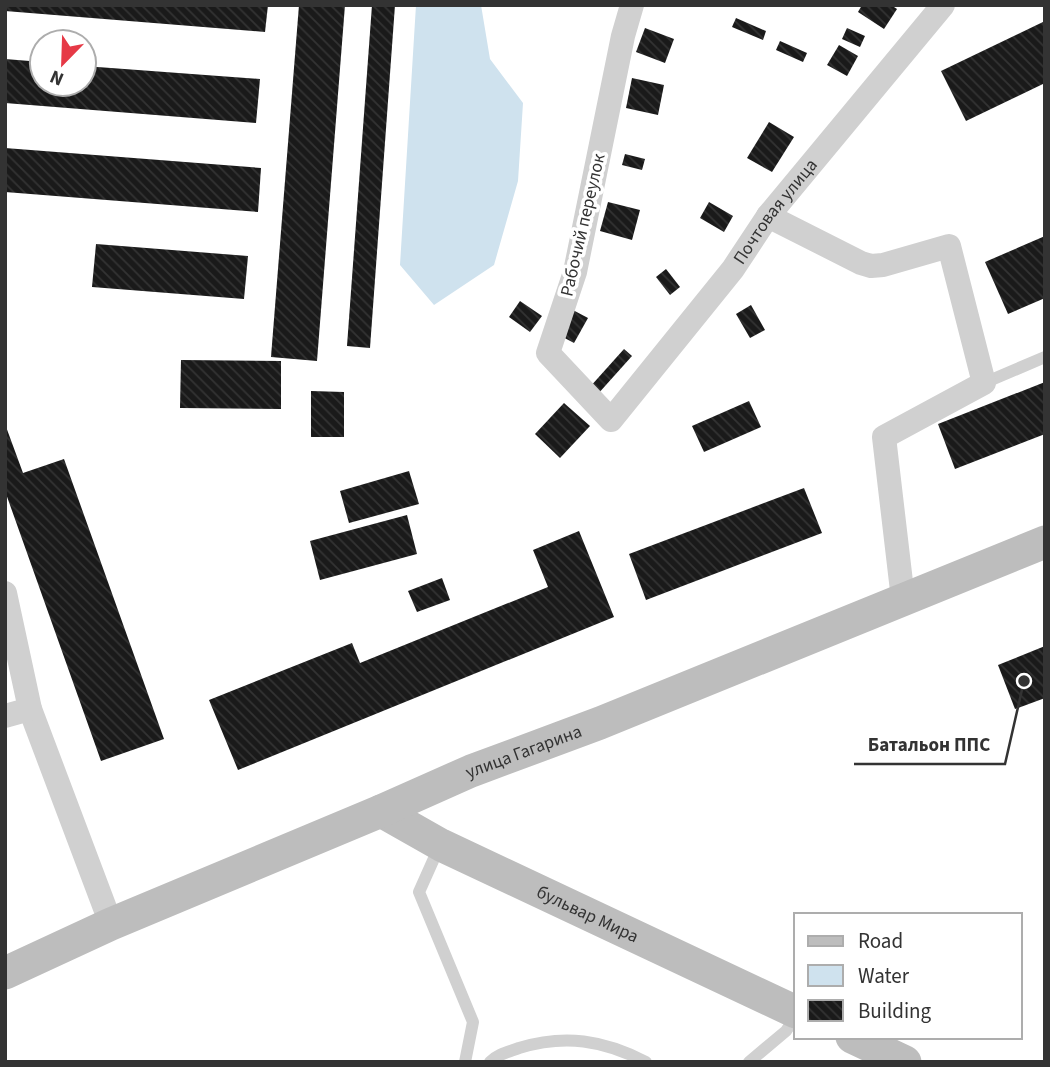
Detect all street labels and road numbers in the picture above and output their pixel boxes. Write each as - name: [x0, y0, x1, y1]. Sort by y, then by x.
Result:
- street label: Рабочий переулок: [554, 151, 612, 299]
- street label: Почтовая улица: [727, 153, 823, 269]
- street label: улица Гагарина: [461, 718, 585, 785]
- street label: бульвар Мира: [532, 879, 643, 949]

